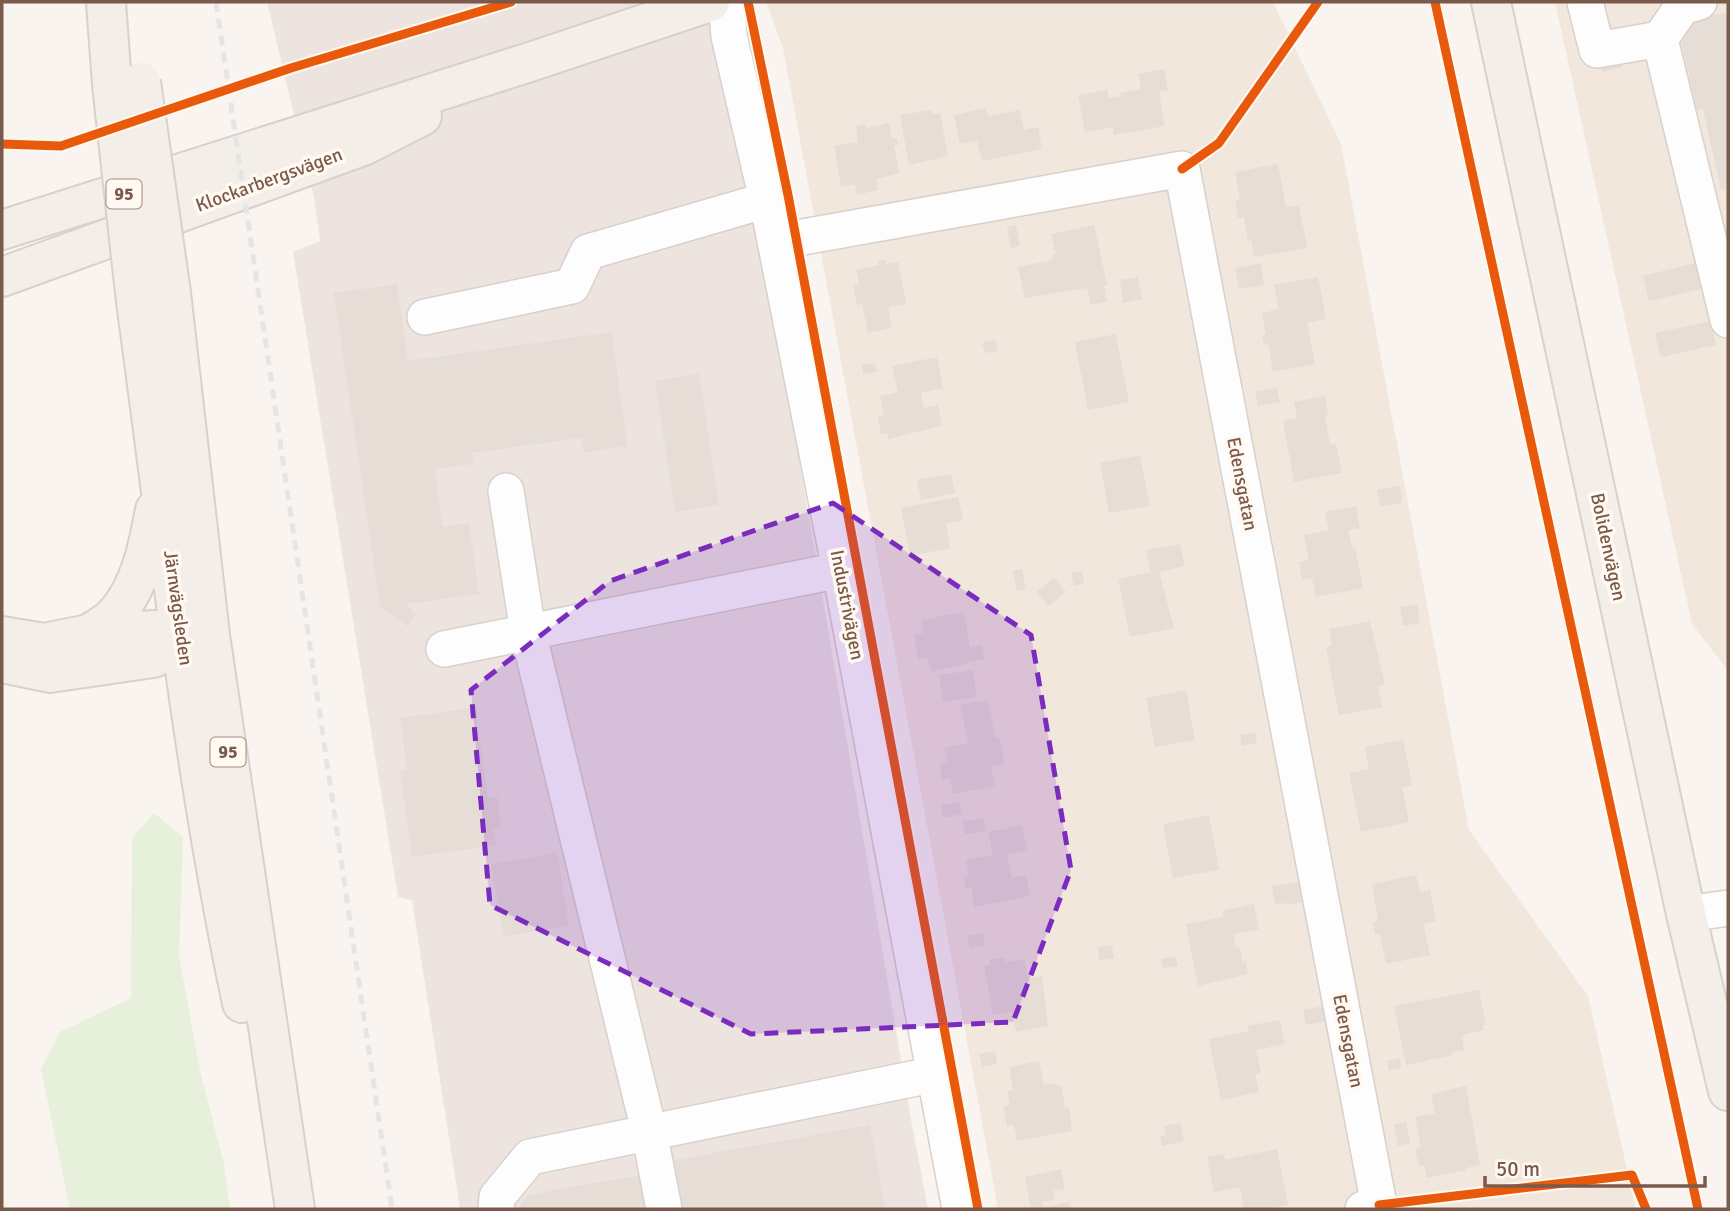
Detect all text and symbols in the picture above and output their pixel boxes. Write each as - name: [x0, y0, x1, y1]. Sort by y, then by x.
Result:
- street label: Klockarbergsvägen: [192, 142, 346, 218]
- road number: 95: [106, 180, 142, 209]
- street label: Edensgatan: [1221, 435, 1263, 533]
- street label: Bolidenvägen: [1585, 491, 1631, 603]
- street label: Industrivägen: [825, 548, 869, 662]
- street label: Järnvägsleden: [158, 549, 198, 667]
- road number: 95: [210, 738, 246, 766]
- street label: Edensgatan: [1327, 992, 1369, 1090]
- scale bar: [1485, 1144, 1706, 1188]
- text: 50 m: [1496, 1156, 1540, 1182]

